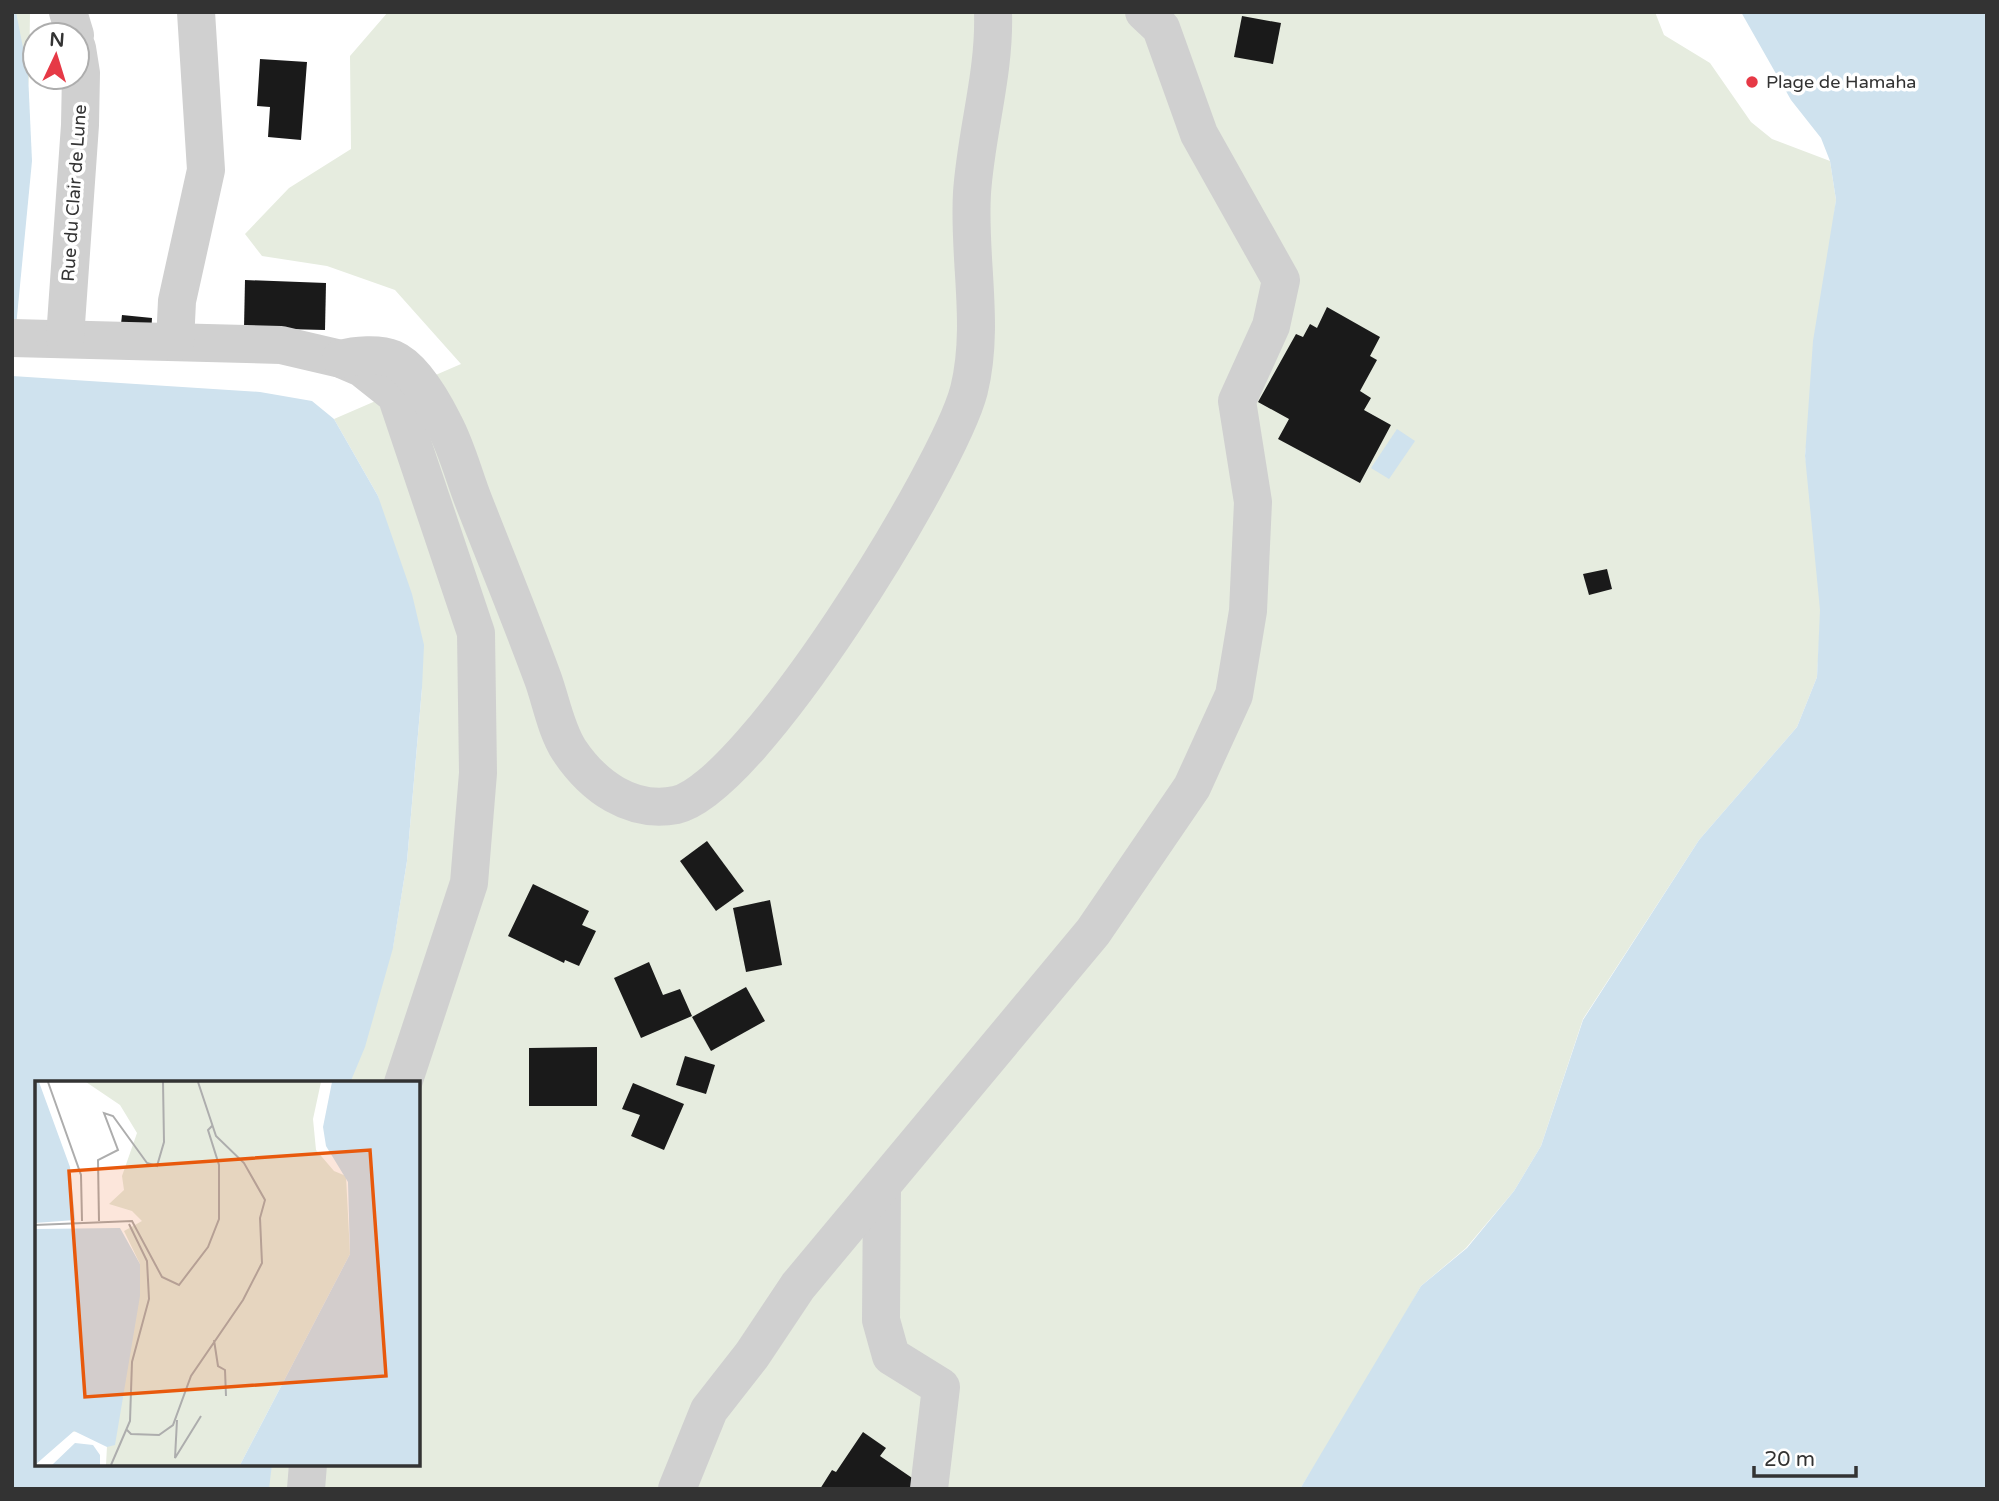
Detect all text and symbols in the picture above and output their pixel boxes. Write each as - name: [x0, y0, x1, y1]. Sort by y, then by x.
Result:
- north arrow: [21, 21, 91, 91]
- text: N: [49, 29, 65, 52]
- place label: Plage de Hamaha: [1766, 71, 1916, 93]
- marker: Plage de Hamaha: [1744, 74, 1760, 90]
- street label: Rue du Clair de Lune: [57, 104, 91, 282]
- inset map: [35, 1081, 420, 1466]
- scale bar: [1754, 1434, 1856, 1478]
- text: 20 m: [1764, 1447, 1815, 1472]

